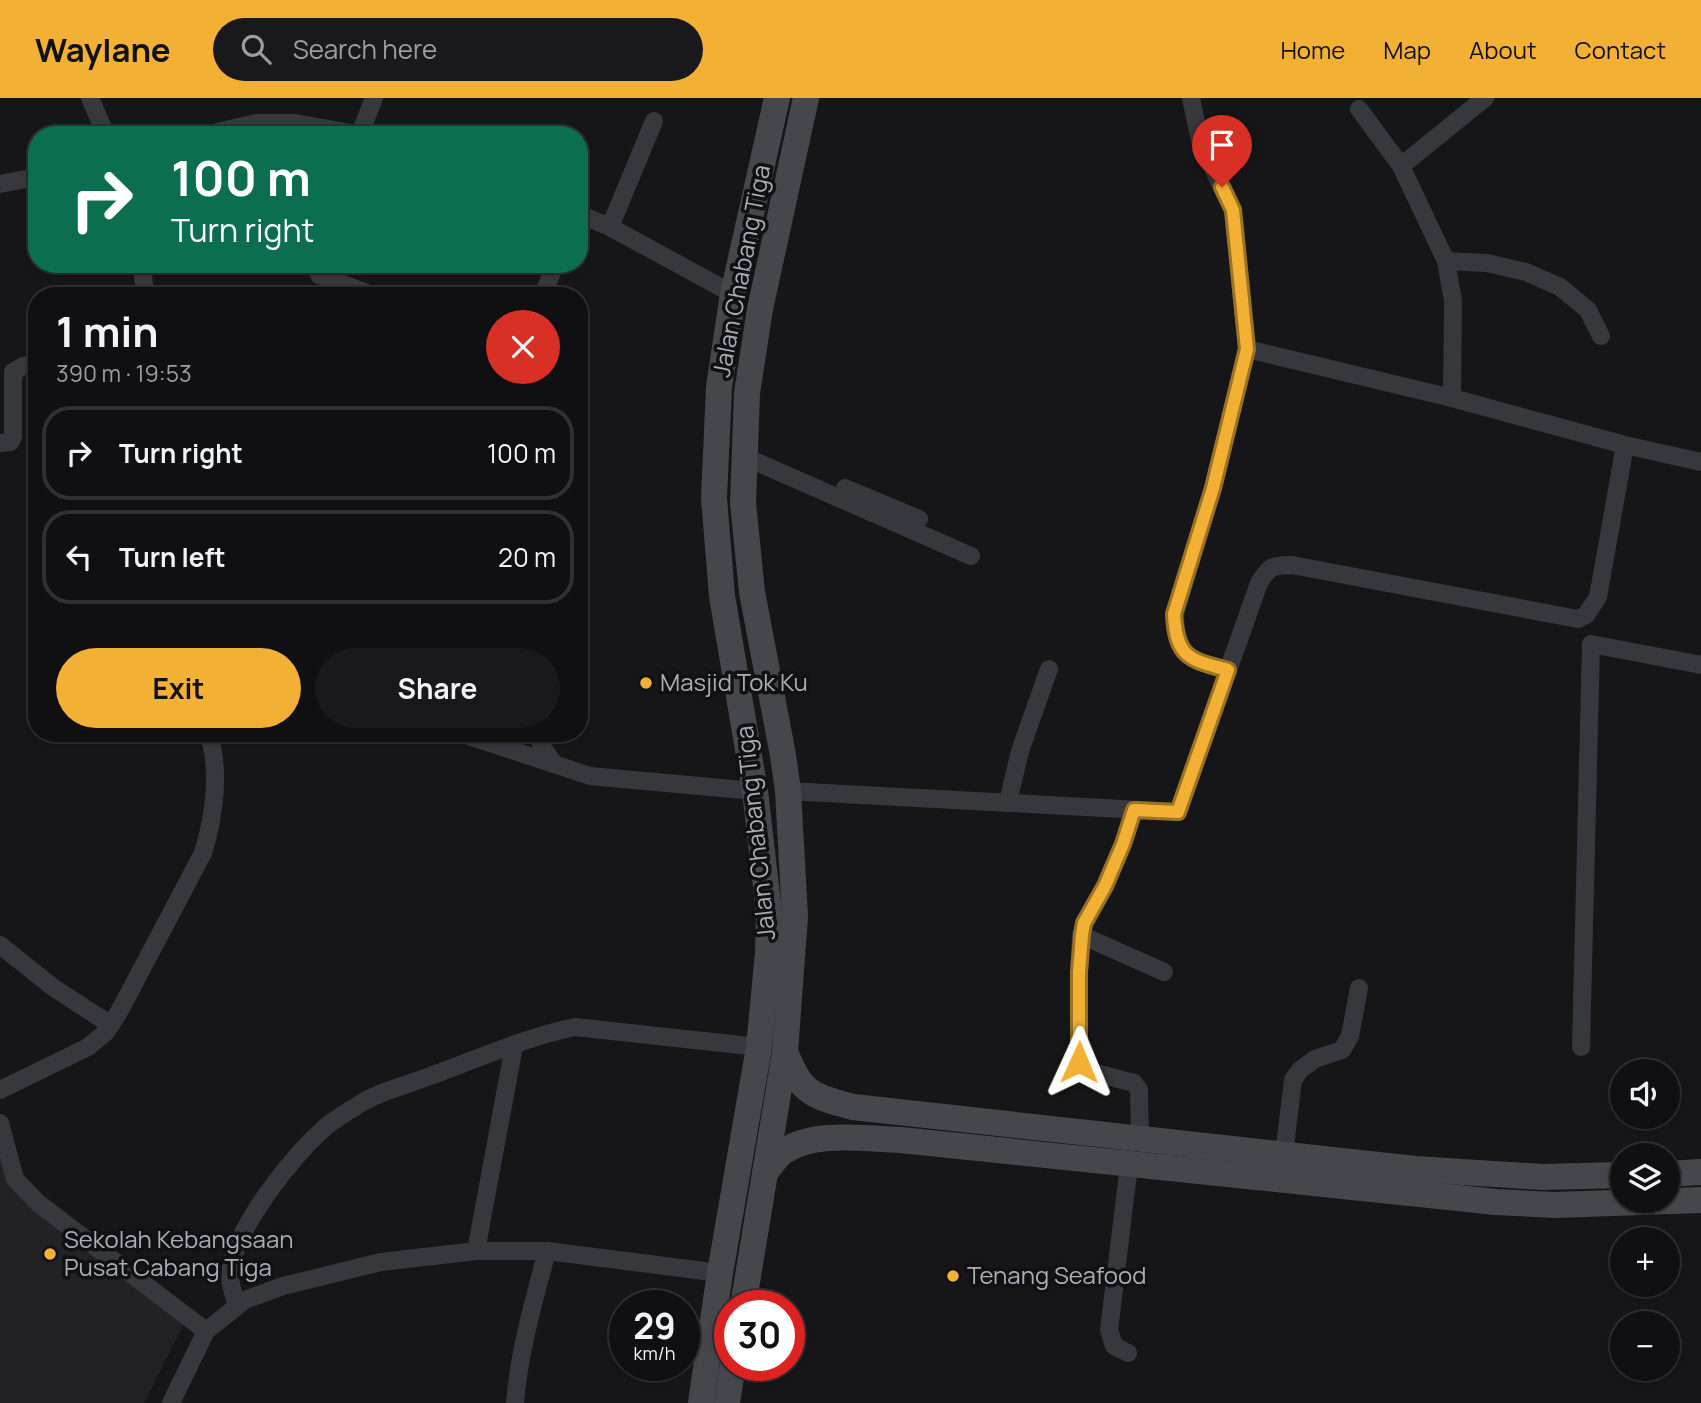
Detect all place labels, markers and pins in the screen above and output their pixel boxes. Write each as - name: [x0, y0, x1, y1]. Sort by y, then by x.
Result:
- pin: [1192, 115, 1252, 187]
- place label: Masjid Tok Ku: [660, 665, 808, 698]
- marker: Masjid Tok Ku: [638, 675, 654, 691]
- place label: Sekolah Kebangsaan Pusat Cabang Tiga: [64, 1222, 294, 1283]
- marker: Sekolah Kebangsaan Pusat Cabang Tiga: [42, 1246, 58, 1262]
- place label: Tenang Seafood: [967, 1258, 1146, 1291]
- marker: Tenang Seafood: [945, 1268, 961, 1284]

